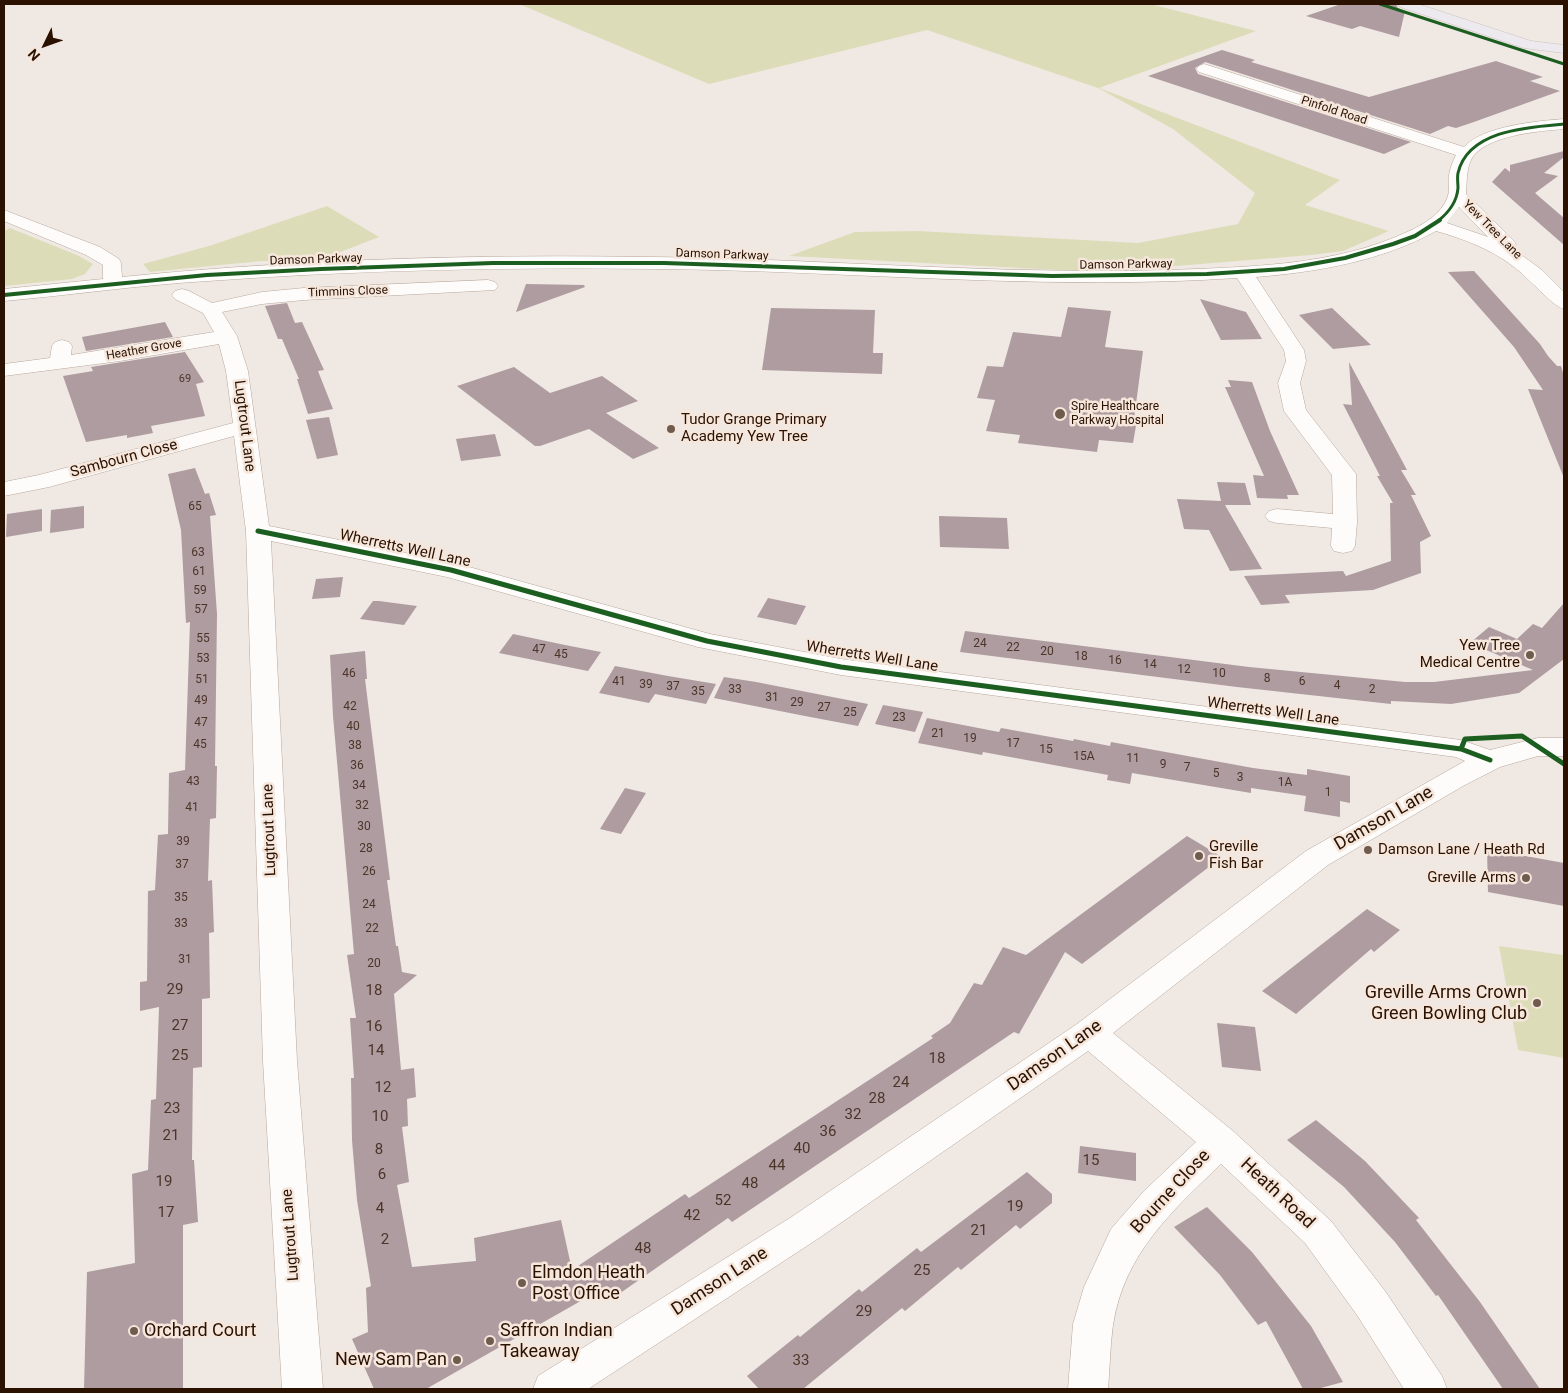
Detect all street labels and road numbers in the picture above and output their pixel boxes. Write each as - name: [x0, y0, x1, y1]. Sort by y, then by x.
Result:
- street label: Pinfold Road: [1299, 94, 1369, 128]
- street label: Yew Tree Lane: [1459, 197, 1525, 263]
- street label: Damson Parkway: [675, 246, 769, 264]
- street label: Damson Parkway: [269, 251, 363, 269]
- street label: Damson Parkway: [1079, 257, 1173, 273]
- street label: Timmins Close: [308, 283, 388, 301]
- street label: Heather Grove: [105, 336, 183, 364]
- street label: Lugtrout Lane: [229, 379, 259, 473]
- street label: Sambourn Close: [68, 436, 180, 482]
- street label: Wherretts Well Lane: [338, 526, 472, 572]
- street label: Wherretts Well Lane: [805, 638, 939, 676]
- street label: Wherretts Well Lane: [1206, 694, 1340, 730]
- street label: Damson Lane: [1331, 782, 1437, 856]
- street label: Lugtrout Lane: [259, 784, 281, 876]
- street label: Damson Lane: [1004, 1016, 1106, 1096]
- street label: Bourne Close: [1127, 1146, 1215, 1238]
- street label: Heath Road: [1235, 1154, 1319, 1234]
- street label: Lugtrout Lane: [279, 1188, 303, 1282]
- street label: Damson Lane: [668, 1243, 772, 1321]

